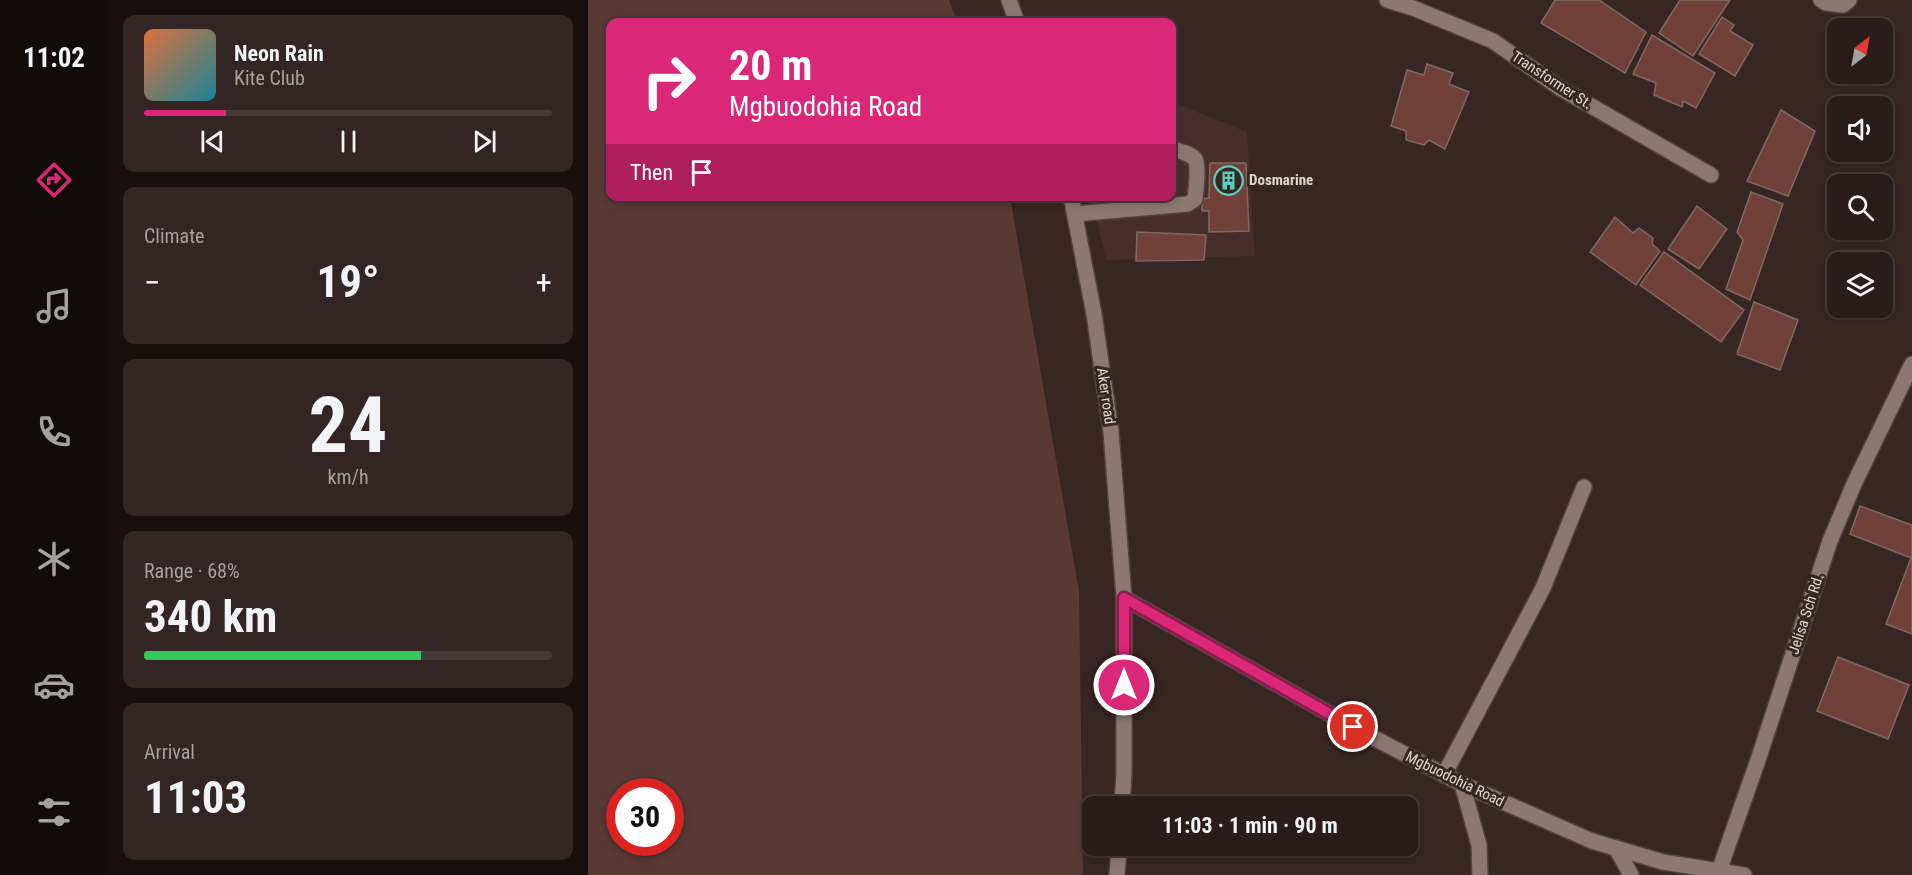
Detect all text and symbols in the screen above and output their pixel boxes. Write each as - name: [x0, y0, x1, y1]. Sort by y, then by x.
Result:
- north arrow: [1827, 18, 1893, 84]
- map controls: [1827, 18, 1893, 318]
- text: Neon Rain: [234, 41, 324, 66]
- text: 20 m: [729, 41, 812, 90]
- text: 11:02: [23, 42, 85, 74]
- icon: right: [630, 42, 708, 120]
- street label: Transformer St.: [1508, 47, 1596, 113]
- text: Kite Club: [234, 66, 305, 90]
- text: Mgbuodohia Road: [729, 91, 922, 123]
- button: sound: [1827, 96, 1893, 162]
- icon: previous: [196, 125, 229, 158]
- icon: pause: [332, 125, 365, 158]
- icon: next: [468, 125, 501, 158]
- icon: arrive: [685, 156, 718, 189]
- icon: directions: [33, 159, 75, 201]
- text: Then: [630, 160, 673, 185]
- building icon: Dosmarine: [1212, 164, 1244, 196]
- place label: Dosmarine: [1249, 171, 1313, 189]
- button: search: [1827, 174, 1893, 240]
- text: Climate: [144, 224, 204, 248]
- button: layers: [1827, 252, 1893, 318]
- text: 19°: [317, 255, 380, 308]
- text: −: [144, 263, 161, 302]
- text: +: [536, 263, 552, 302]
- icon: music: [33, 285, 75, 327]
- street label: Aker road: [1093, 367, 1119, 425]
- text: 24: [309, 380, 387, 471]
- icon: phone: [33, 411, 75, 453]
- text: km/h: [327, 465, 369, 489]
- icon: climate: [33, 538, 75, 580]
- text: Range · 68%: [144, 559, 240, 583]
- street label: Jelisa Sch Rd.: [1785, 572, 1827, 656]
- text: 340 km: [144, 590, 277, 643]
- position arrow: [1092, 653, 1156, 717]
- icon: car: [33, 664, 75, 706]
- pin: [1327, 701, 1378, 752]
- icon: arrive: [1336, 710, 1369, 743]
- text: Arrival: [144, 740, 195, 764]
- street label: Mgbuodohia Road: [1403, 747, 1507, 811]
- text: 11:03: [144, 771, 247, 824]
- speed limit sign: 30: [606, 778, 684, 856]
- icon: filters: [33, 791, 75, 833]
- text: 11:03 · 1 min · 90 m: [1162, 813, 1338, 838]

